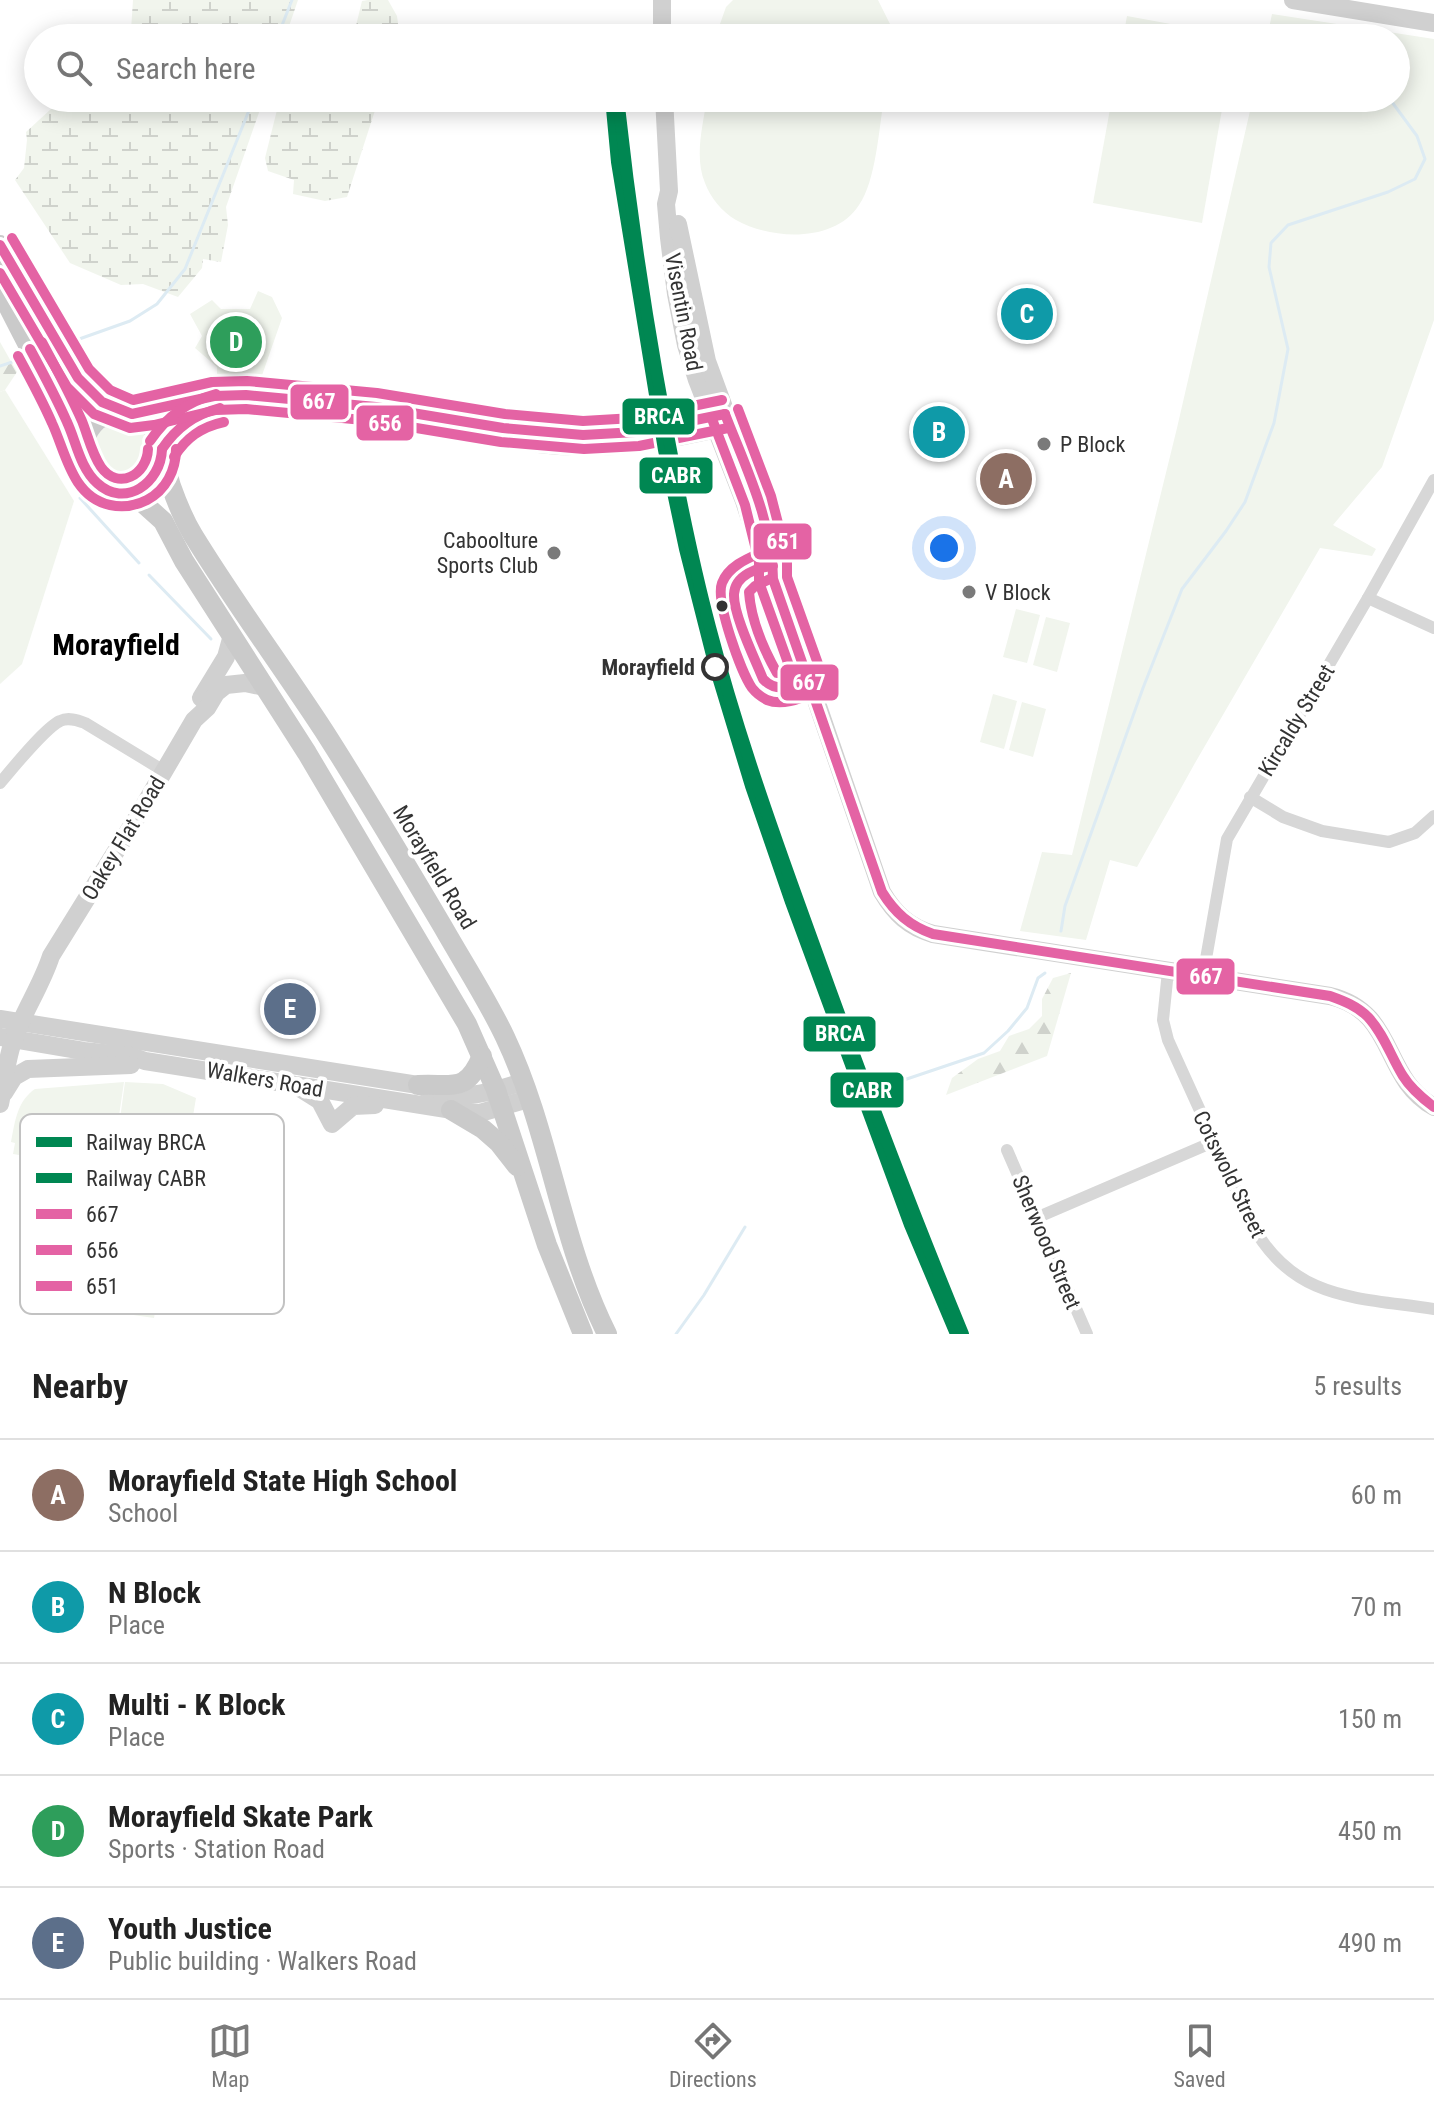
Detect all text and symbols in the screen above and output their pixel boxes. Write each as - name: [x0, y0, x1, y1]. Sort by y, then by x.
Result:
- search box: [24, 24, 1410, 112]
- icon: search: [52, 46, 96, 90]
- text: Search here: [116, 51, 256, 86]
- street label: Visentin Road: [660, 251, 707, 373]
- pin: C: [1001, 284, 1053, 344]
- pin: D: [210, 312, 262, 372]
- line badge: 667: [289, 383, 350, 421]
- text: 667: [302, 389, 336, 414]
- line badge: BRCA: [621, 397, 696, 436]
- pin: B: [913, 402, 965, 462]
- line badge: 656: [355, 404, 415, 442]
- text: BRCA: [634, 404, 684, 429]
- text: 656: [368, 411, 402, 436]
- place label: P Block: [1060, 432, 1126, 457]
- marker: P Block: [1035, 435, 1053, 453]
- pin: A: [980, 449, 1032, 509]
- line badge: CABR: [638, 456, 714, 495]
- text: CABR: [651, 463, 701, 488]
- line badge: 651: [752, 522, 813, 561]
- place label: Caboolture Sports Club: [437, 528, 538, 578]
- your location: [924, 528, 964, 568]
- text: 651: [766, 529, 800, 554]
- marker: Caboolture Sports Club: [545, 544, 563, 562]
- place label: V Block: [985, 580, 1051, 605]
- marker: V Block: [960, 583, 978, 601]
- unlabelled marker: [714, 598, 730, 614]
- district label: Morayfield: [52, 627, 180, 662]
- marker: Morayfield: [702, 654, 728, 680]
- place label: Morayfield: [601, 655, 695, 680]
- street label: Kircaldy Street: [1253, 660, 1340, 781]
- line badge: 667: [779, 663, 840, 702]
- text: 667: [792, 670, 826, 695]
- street label: Oakey Flat Road: [77, 772, 170, 905]
- street label: Morayfield Road: [388, 801, 481, 934]
- line badge: 667: [1175, 957, 1236, 996]
- text: 667: [1189, 964, 1223, 989]
- pin: E: [264, 979, 316, 1039]
- line badge: BRCA: [802, 1015, 877, 1053]
- text: BRCA: [815, 1021, 865, 1046]
- street label: Walkers Road: [205, 1057, 325, 1102]
- line badge: CABR: [829, 1071, 905, 1109]
- text: CABR: [842, 1078, 892, 1103]
- street label: Cotswold Street: [1188, 1107, 1271, 1242]
- legend: [20, 1114, 284, 1314]
- text: Railway BRCA: [86, 1130, 206, 1155]
- text: Railway CABR: [86, 1166, 206, 1191]
- street label: Sherwood Street: [1007, 1171, 1086, 1313]
- text: 667: [86, 1202, 119, 1227]
- text: 656: [86, 1238, 119, 1263]
- text: 651: [86, 1274, 119, 1299]
- text: Nearby: [32, 1366, 128, 1406]
- text: 5 results: [1313, 1371, 1402, 1401]
- text: Morayfield State High School: [108, 1463, 457, 1498]
- text: A: [50, 1480, 66, 1510]
- text: 60 m: [1351, 1480, 1402, 1510]
- text: School: [108, 1498, 178, 1528]
- text: N Block: [108, 1575, 201, 1610]
- text: B: [51, 1592, 65, 1622]
- text: 70 m: [1351, 1592, 1402, 1622]
- text: Place: [108, 1610, 165, 1640]
- text: Multi - K Block: [108, 1687, 285, 1722]
- text: C: [51, 1704, 65, 1734]
- text: 150 m: [1338, 1704, 1402, 1734]
- text: Place: [108, 1722, 165, 1752]
- text: Morayfield Skate Park: [108, 1799, 373, 1834]
- text: D: [51, 1816, 65, 1846]
- text: 450 m: [1338, 1816, 1402, 1846]
- text: Sports · Station Road: [108, 1834, 325, 1864]
- text: Youth Justice: [108, 1911, 272, 1946]
- text: E: [52, 1928, 64, 1958]
- text: 490 m: [1338, 1928, 1402, 1958]
- text: Public building · Walkers Road: [108, 1946, 417, 1976]
- tab: Map: [208, 2019, 252, 2092]
- tab: Directions: [669, 2019, 757, 2092]
- tab: Saved: [1173, 2019, 1226, 2092]

